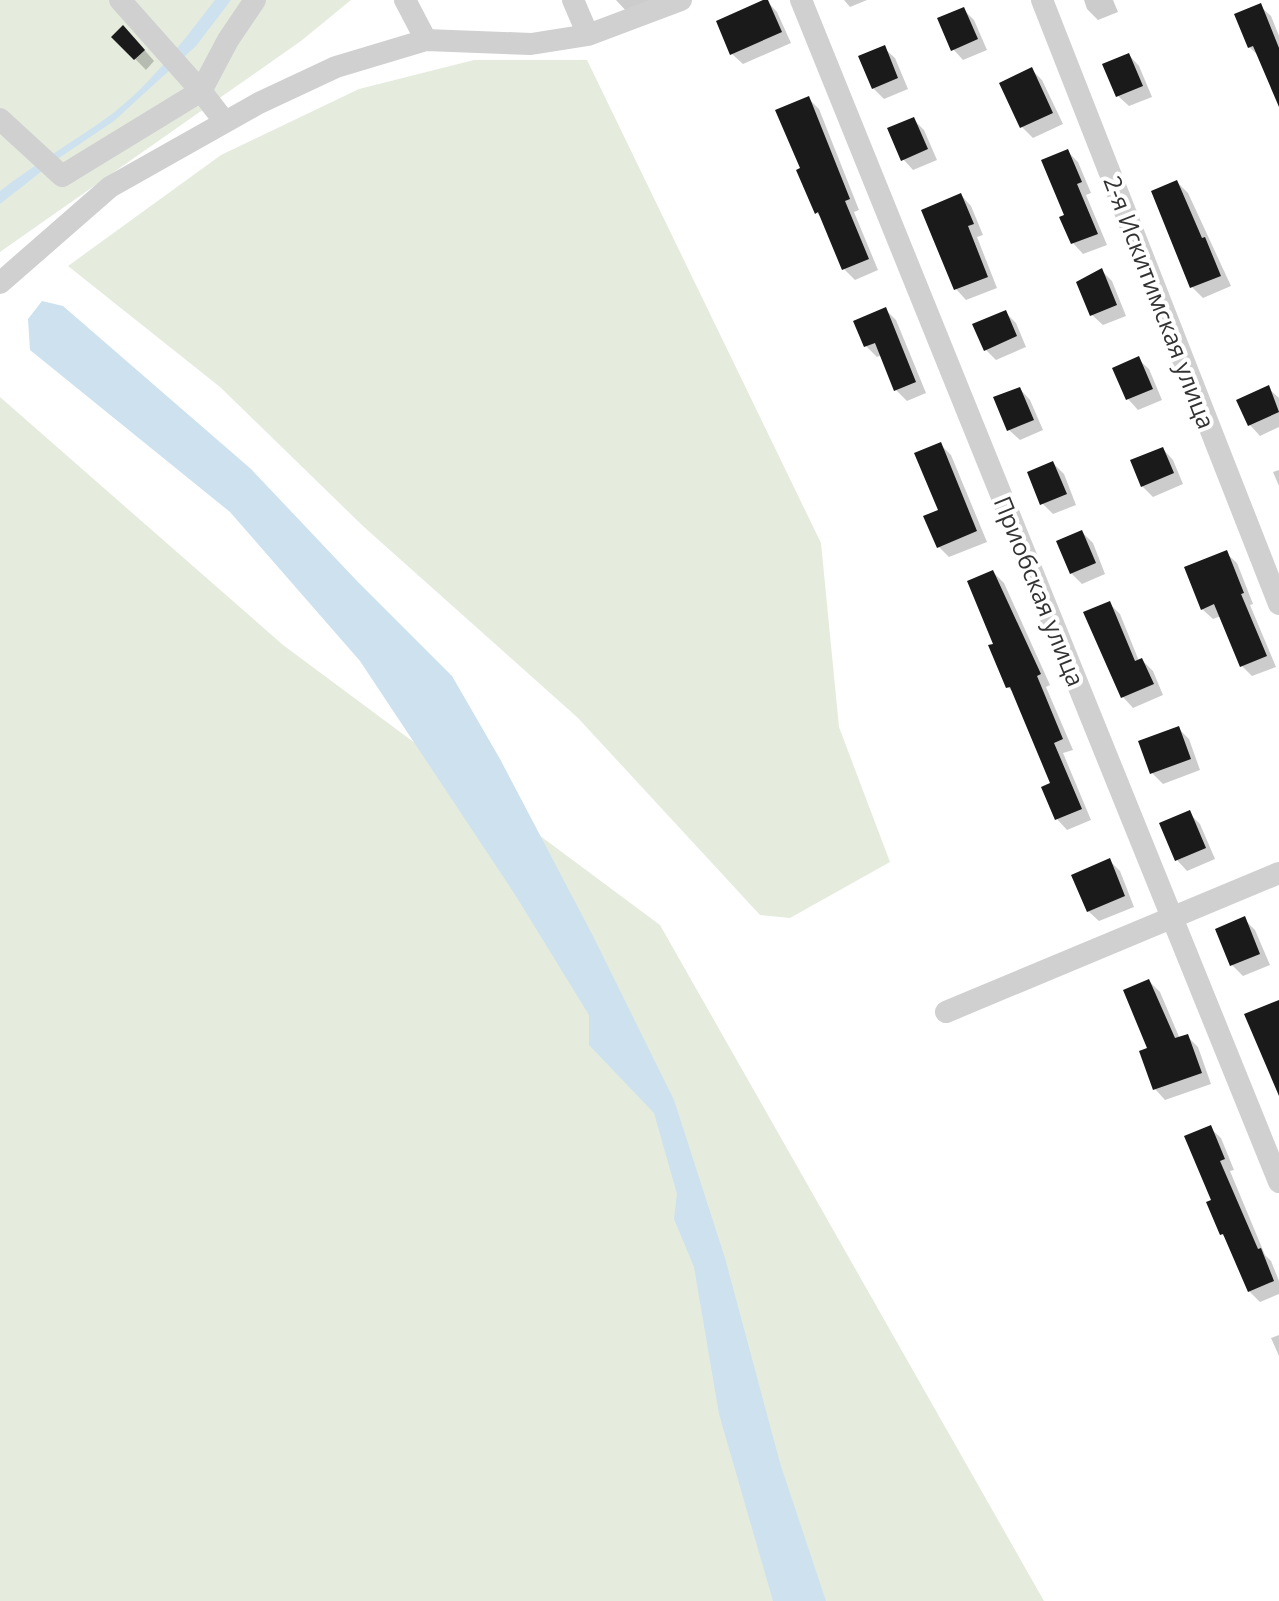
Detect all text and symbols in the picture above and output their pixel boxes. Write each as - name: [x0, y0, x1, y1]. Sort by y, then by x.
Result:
- street label: 2-я Искитимская улица: [1096, 171, 1224, 433]
- street label: Приобская улица: [987, 491, 1093, 691]

